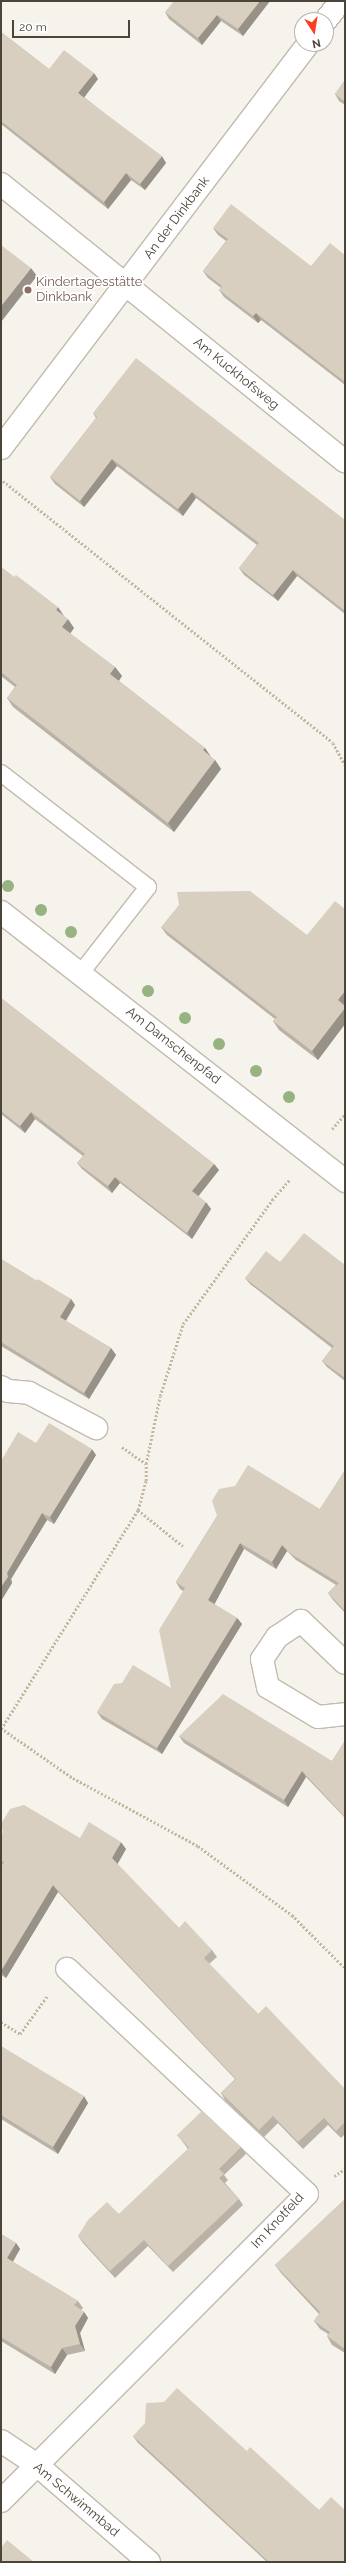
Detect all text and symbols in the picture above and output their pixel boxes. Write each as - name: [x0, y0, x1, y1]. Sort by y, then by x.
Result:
- scale bar: [14, 12, 132, 38]
- north arrow: [294, 12, 334, 52]
- text: 20 m: [19, 20, 47, 34]
- text: N: [311, 36, 322, 50]
- street label: An der Dinkbank: [141, 174, 213, 262]
- place label: Kindertagesstätte Dinkbank: [36, 275, 142, 306]
- marker: Kindertagesstätte Dinkbank: [23, 285, 33, 295]
- street label: Am Kuckhofsweg: [190, 335, 282, 413]
- street label: Am Damschenpfad: [123, 1004, 223, 1088]
- street label: Im Knotfeld: [249, 2190, 307, 2252]
- street label: Am Schwimmbad: [30, 2460, 122, 2540]

